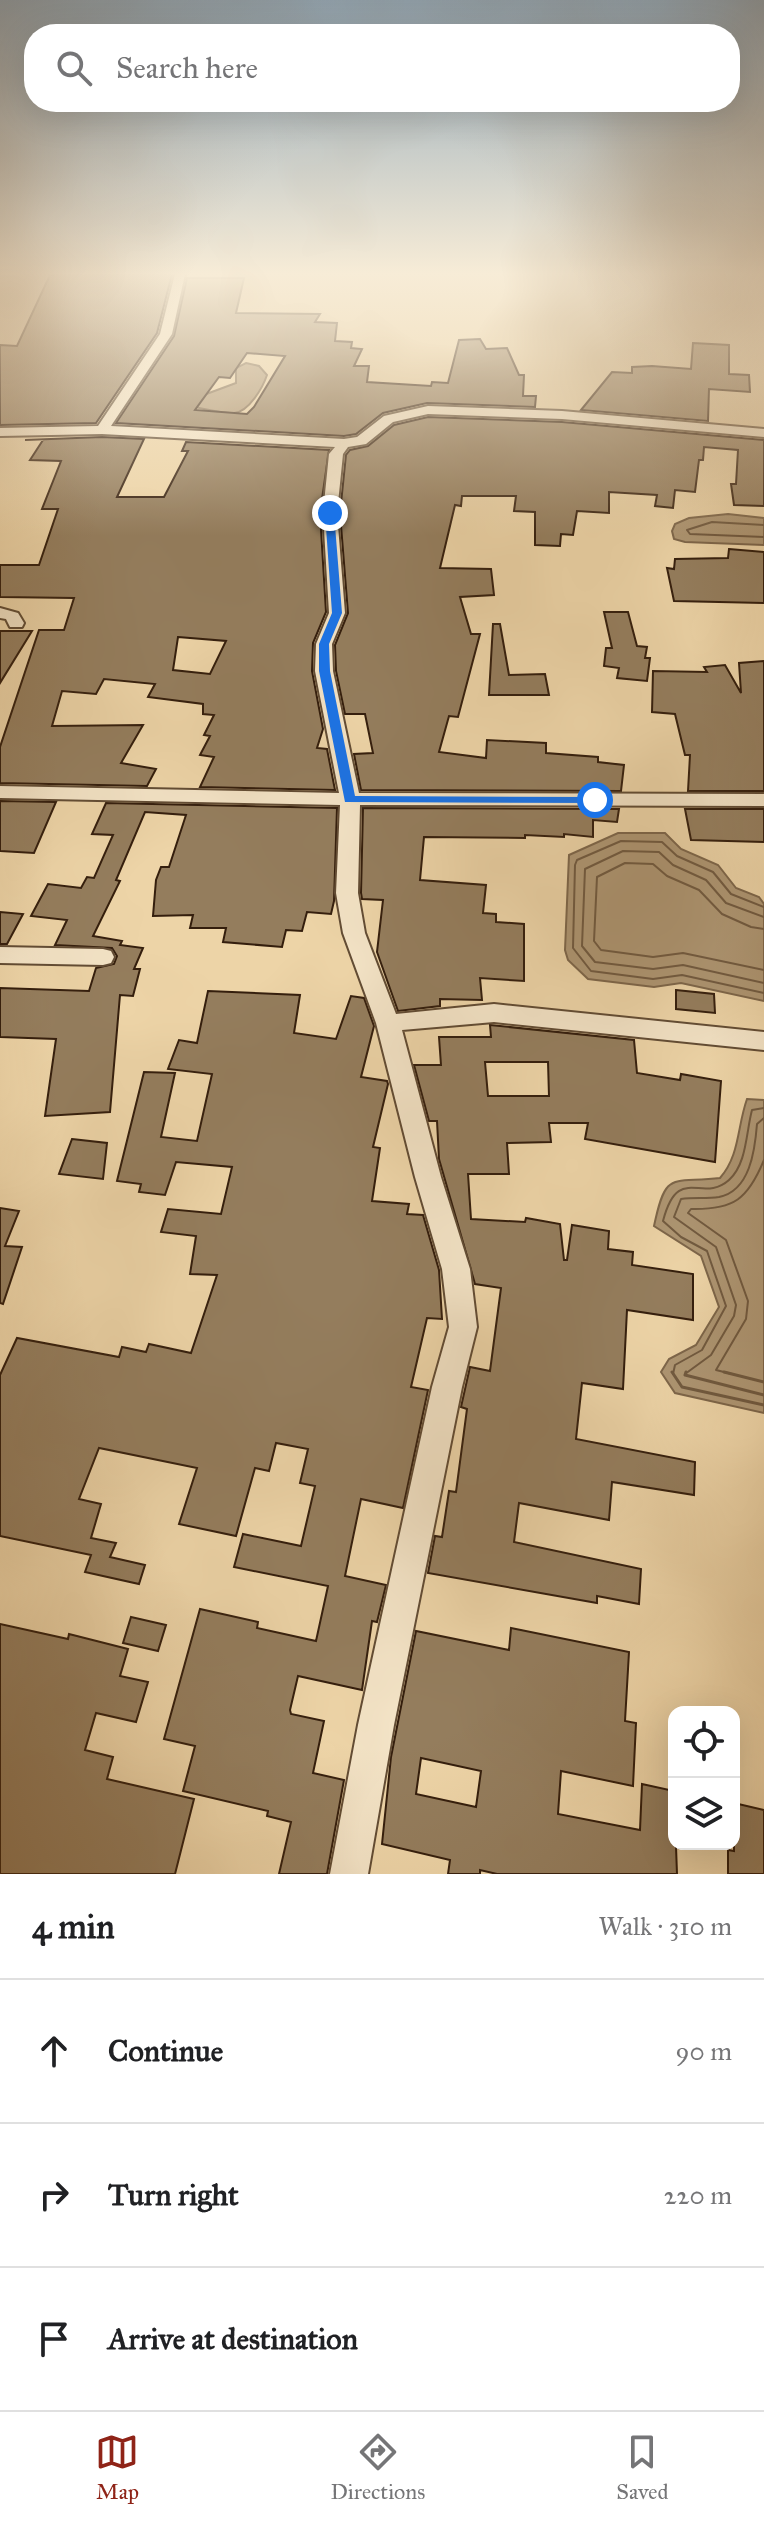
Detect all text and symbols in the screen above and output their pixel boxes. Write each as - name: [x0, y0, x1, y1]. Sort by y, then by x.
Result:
- search box: [24, 24, 740, 112]
- icon: search: [52, 46, 96, 90]
- text: Search here: [116, 50, 258, 86]
- route end: [312, 495, 348, 531]
- route start: [577, 782, 613, 818]
- map controls: [668, 1706, 740, 1850]
- button: locate: [668, 1706, 740, 1778]
- button: layers: [668, 1778, 740, 1850]
- text: 4 min: [32, 1906, 115, 1947]
- text: Walk · 310 m: [598, 1910, 732, 1942]
- icon: ahead: [32, 2029, 76, 2073]
- text: Continue: [108, 2033, 223, 2069]
- text: 90 m: [675, 2035, 732, 2067]
- icon: right: [32, 2173, 76, 2217]
- text: Turn right: [108, 2177, 239, 2213]
- text: 220 m: [664, 2179, 732, 2211]
- icon: arrive: [32, 2317, 76, 2361]
- text: Arrive at destination: [108, 2321, 358, 2357]
- tab: Map: [95, 2430, 139, 2505]
- tab: Directions: [330, 2430, 425, 2505]
- tab: Saved: [616, 2430, 668, 2505]

